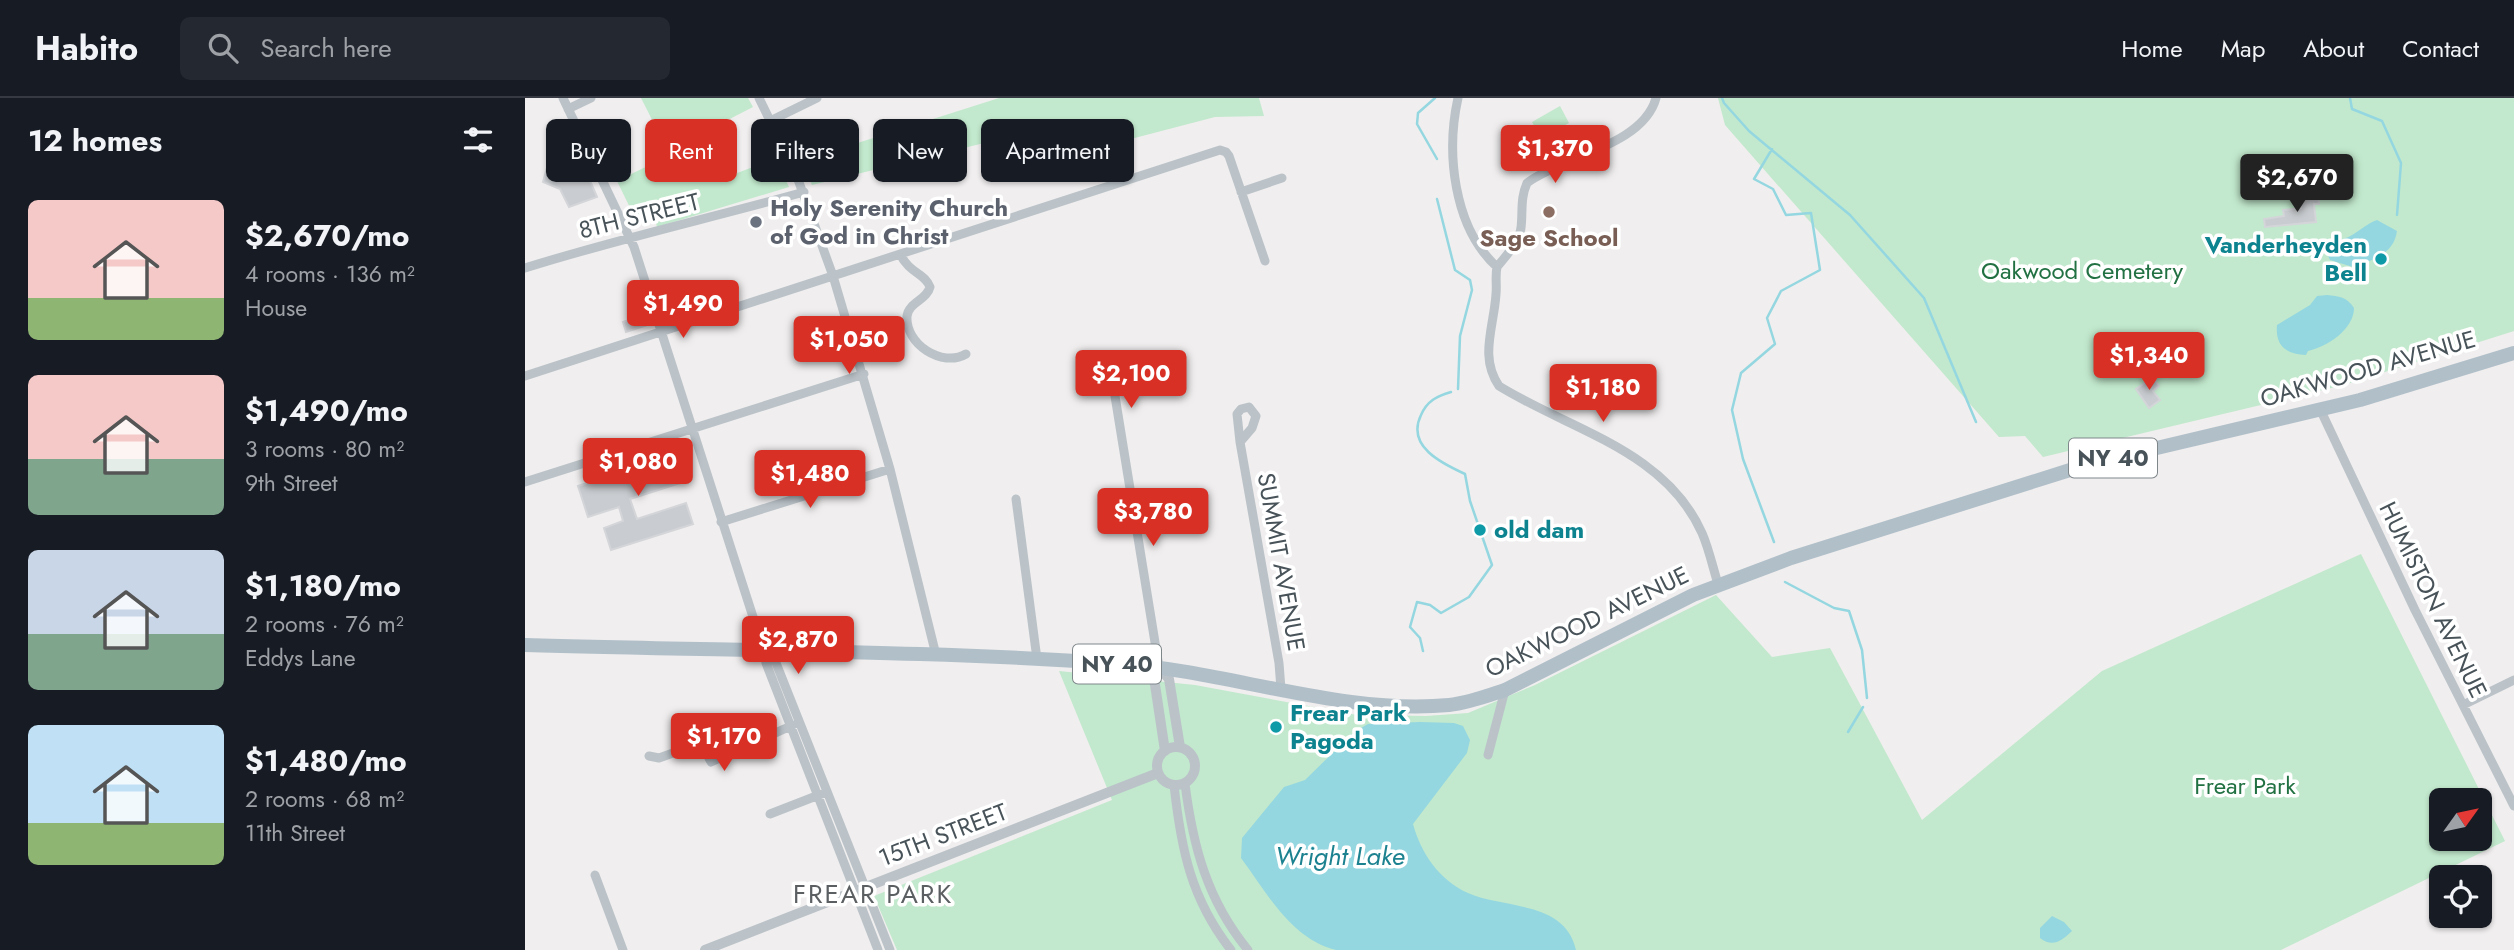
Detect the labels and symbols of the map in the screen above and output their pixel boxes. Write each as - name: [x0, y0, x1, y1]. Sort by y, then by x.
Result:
- pin: $1,370: [1498, 126, 1612, 185]
- pin: $2,670: [2240, 155, 2354, 214]
- street label: 8TH STREET: [575, 184, 703, 247]
- place label: Holy Serenity Church of God in Christ: [770, 190, 1008, 253]
- marker: Sage School: [1541, 204, 1557, 220]
- marker: Holy Serenity Church of God in Christ: [748, 214, 764, 230]
- place label: Sage School: [1480, 220, 1618, 255]
- place label: Vanderheyden Bell: [2204, 227, 2367, 290]
- marker: Vanderheyden Bell: [2373, 251, 2389, 267]
- park label: Oakwood Cemetery: [1981, 253, 2183, 288]
- pin: $1,490: [626, 280, 740, 340]
- pin: $1,050: [792, 316, 906, 376]
- street label: OAKWOOD AVENUE: [2256, 321, 2480, 416]
- pin: $1,340: [2092, 332, 2206, 392]
- pin: $2,100: [1074, 350, 1188, 410]
- pin: $1,180: [1546, 364, 1660, 424]
- pin: $1,080: [581, 438, 695, 498]
- road number: NY 40: [2069, 438, 2157, 478]
- pin: $1,480: [753, 450, 867, 510]
- street label: SUMMIT AVENUE: [1249, 470, 1314, 654]
- pin: $3,780: [1096, 489, 1210, 548]
- street label: HUMISTON AVENUE: [2371, 496, 2496, 704]
- place label: old dam: [1494, 512, 1584, 547]
- marker: old dam: [1472, 522, 1488, 538]
- street label: OAKWOOD AVENUE: [1479, 557, 1694, 686]
- pin: $2,870: [741, 616, 855, 676]
- road number: NY 40: [1073, 644, 1161, 684]
- place label: Frear Park Pagoda: [1290, 695, 1407, 758]
- pin: $1,170: [667, 714, 781, 773]
- marker: Frear Park Pagoda: [1268, 719, 1284, 735]
- park label: Frear Park: [2194, 768, 2296, 803]
- north arrow: [2429, 788, 2492, 850]
- street label: 15TH STREET: [873, 794, 1012, 875]
- water label: Wright Lake: [1275, 837, 1405, 875]
- district label: FREAR PARK: [793, 875, 953, 913]

